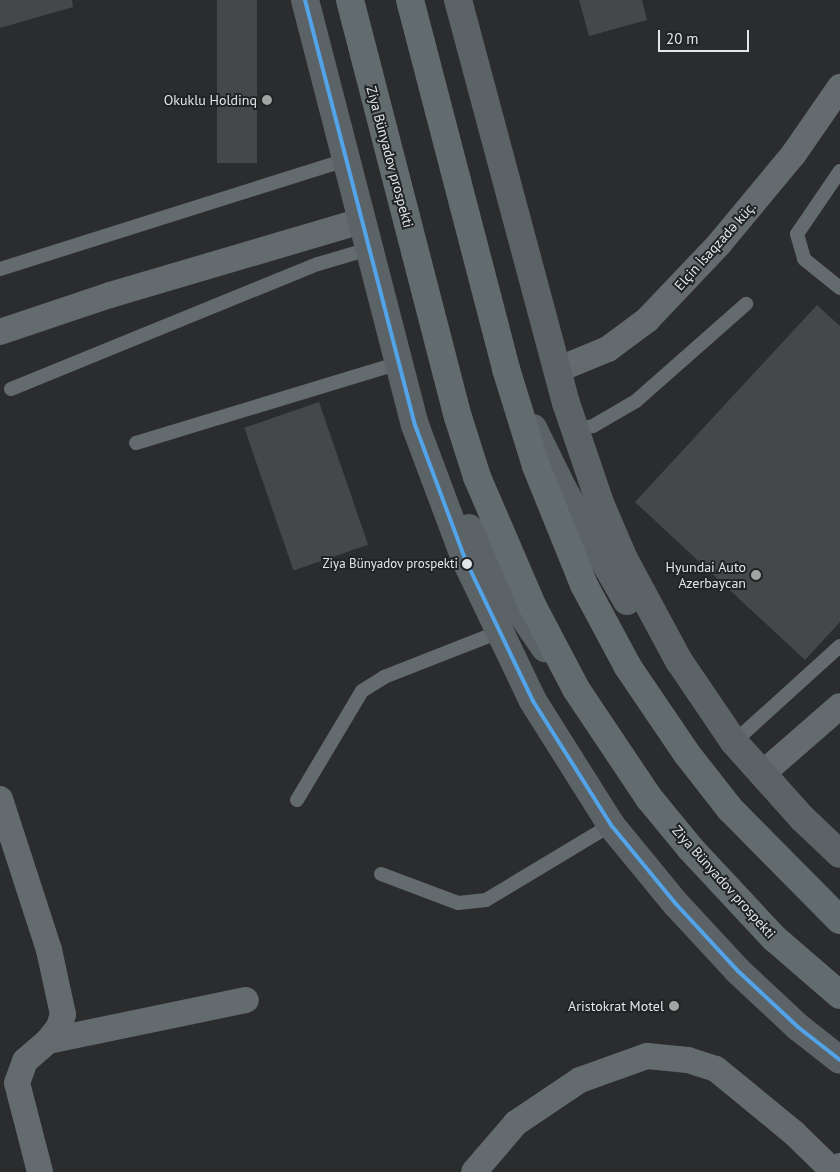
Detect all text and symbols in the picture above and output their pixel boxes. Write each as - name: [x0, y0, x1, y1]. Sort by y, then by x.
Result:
- scale bar: [660, 20, 751, 52]
- text: 20 m: [666, 29, 699, 48]
- street label: Ziya Bünyadov prospekti: [363, 84, 417, 230]
- place label: Okuklu Holdinq: [164, 92, 257, 108]
- marker: Okuklu Holdinq: [261, 94, 273, 106]
- street label: Elçin İsaqzadə küç.: [671, 198, 759, 294]
- place label: Ziya Bünyadov prospekti: [322, 556, 458, 572]
- marker: Ziya Bünyadov prospekti: [462, 559, 472, 569]
- place label: Hyundai Auto Azerbaycan: [665, 559, 746, 592]
- marker: Hyundai Auto Azerbaycan: [750, 569, 762, 581]
- street label: Ziya Bünyadov prospekti: [669, 822, 779, 942]
- place label: Aristokrat Motel: [568, 998, 664, 1014]
- marker: Aristokrat Motel: [668, 1000, 680, 1012]

